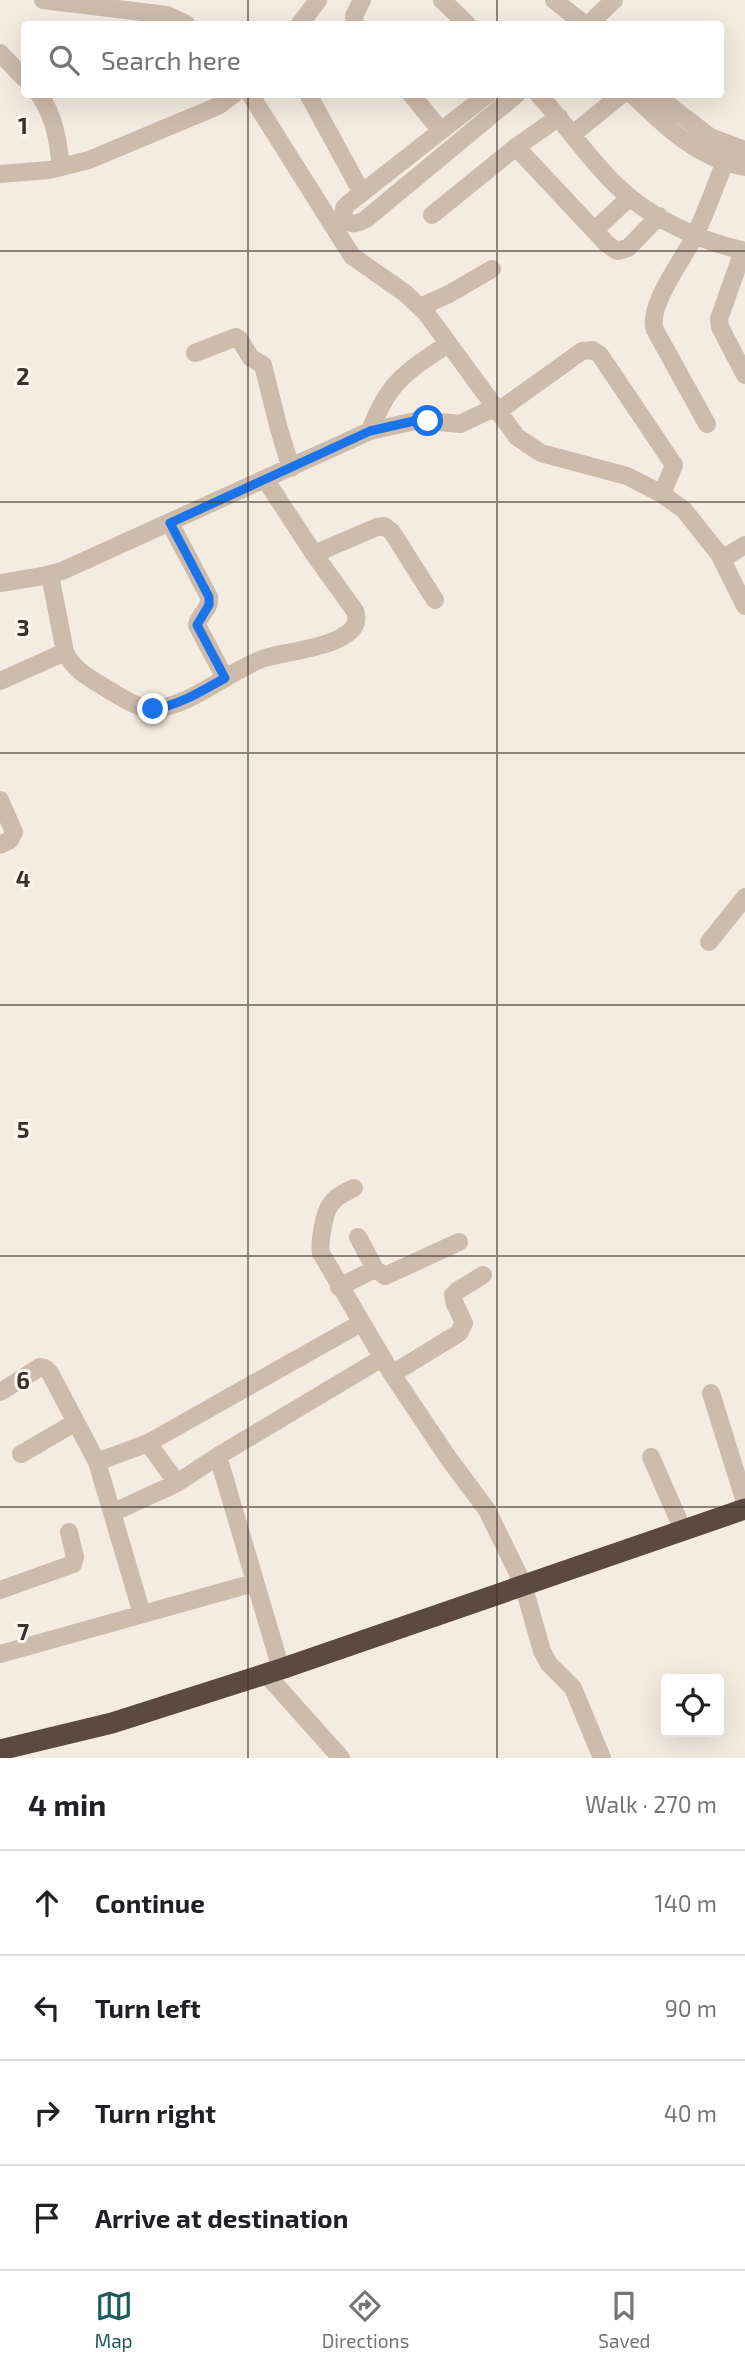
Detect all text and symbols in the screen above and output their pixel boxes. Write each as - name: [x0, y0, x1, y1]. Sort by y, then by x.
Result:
- search box: [21, 21, 724, 98]
- icon: search: [45, 41, 83, 79]
- text: Search here: [101, 44, 241, 75]
- text: 1: [18, 111, 28, 139]
- text: 2: [16, 362, 30, 390]
- route start: [412, 405, 443, 436]
- text: 3: [16, 613, 30, 641]
- route end: [137, 693, 168, 724]
- text: 4: [16, 864, 30, 892]
- text: 5: [17, 1115, 29, 1143]
- text: 6: [16, 1366, 30, 1394]
- text: 7: [17, 1617, 29, 1645]
- map controls: [661, 1674, 724, 1737]
- button: locate: [661, 1674, 724, 1737]
- text: 4 min: [28, 1786, 106, 1822]
- text: Walk · 270 m: [585, 1790, 717, 1818]
- icon: ahead: [28, 1884, 66, 1922]
- text: Continue: [95, 1887, 205, 1918]
- text: 140 m: [655, 1889, 717, 1917]
- icon: left: [28, 1989, 66, 2027]
- text: Turn left: [95, 1992, 201, 2023]
- text: 90 m: [665, 1994, 717, 2022]
- icon: right: [28, 2094, 66, 2132]
- text: Turn right: [95, 2097, 216, 2128]
- text: 40 m: [664, 2099, 717, 2127]
- icon: arrive: [28, 2199, 66, 2237]
- text: Arrive at destination: [95, 2202, 348, 2233]
- tab: Map: [95, 2287, 133, 2352]
- tab: Directions: [322, 2287, 409, 2352]
- tab: Saved: [598, 2287, 650, 2352]

